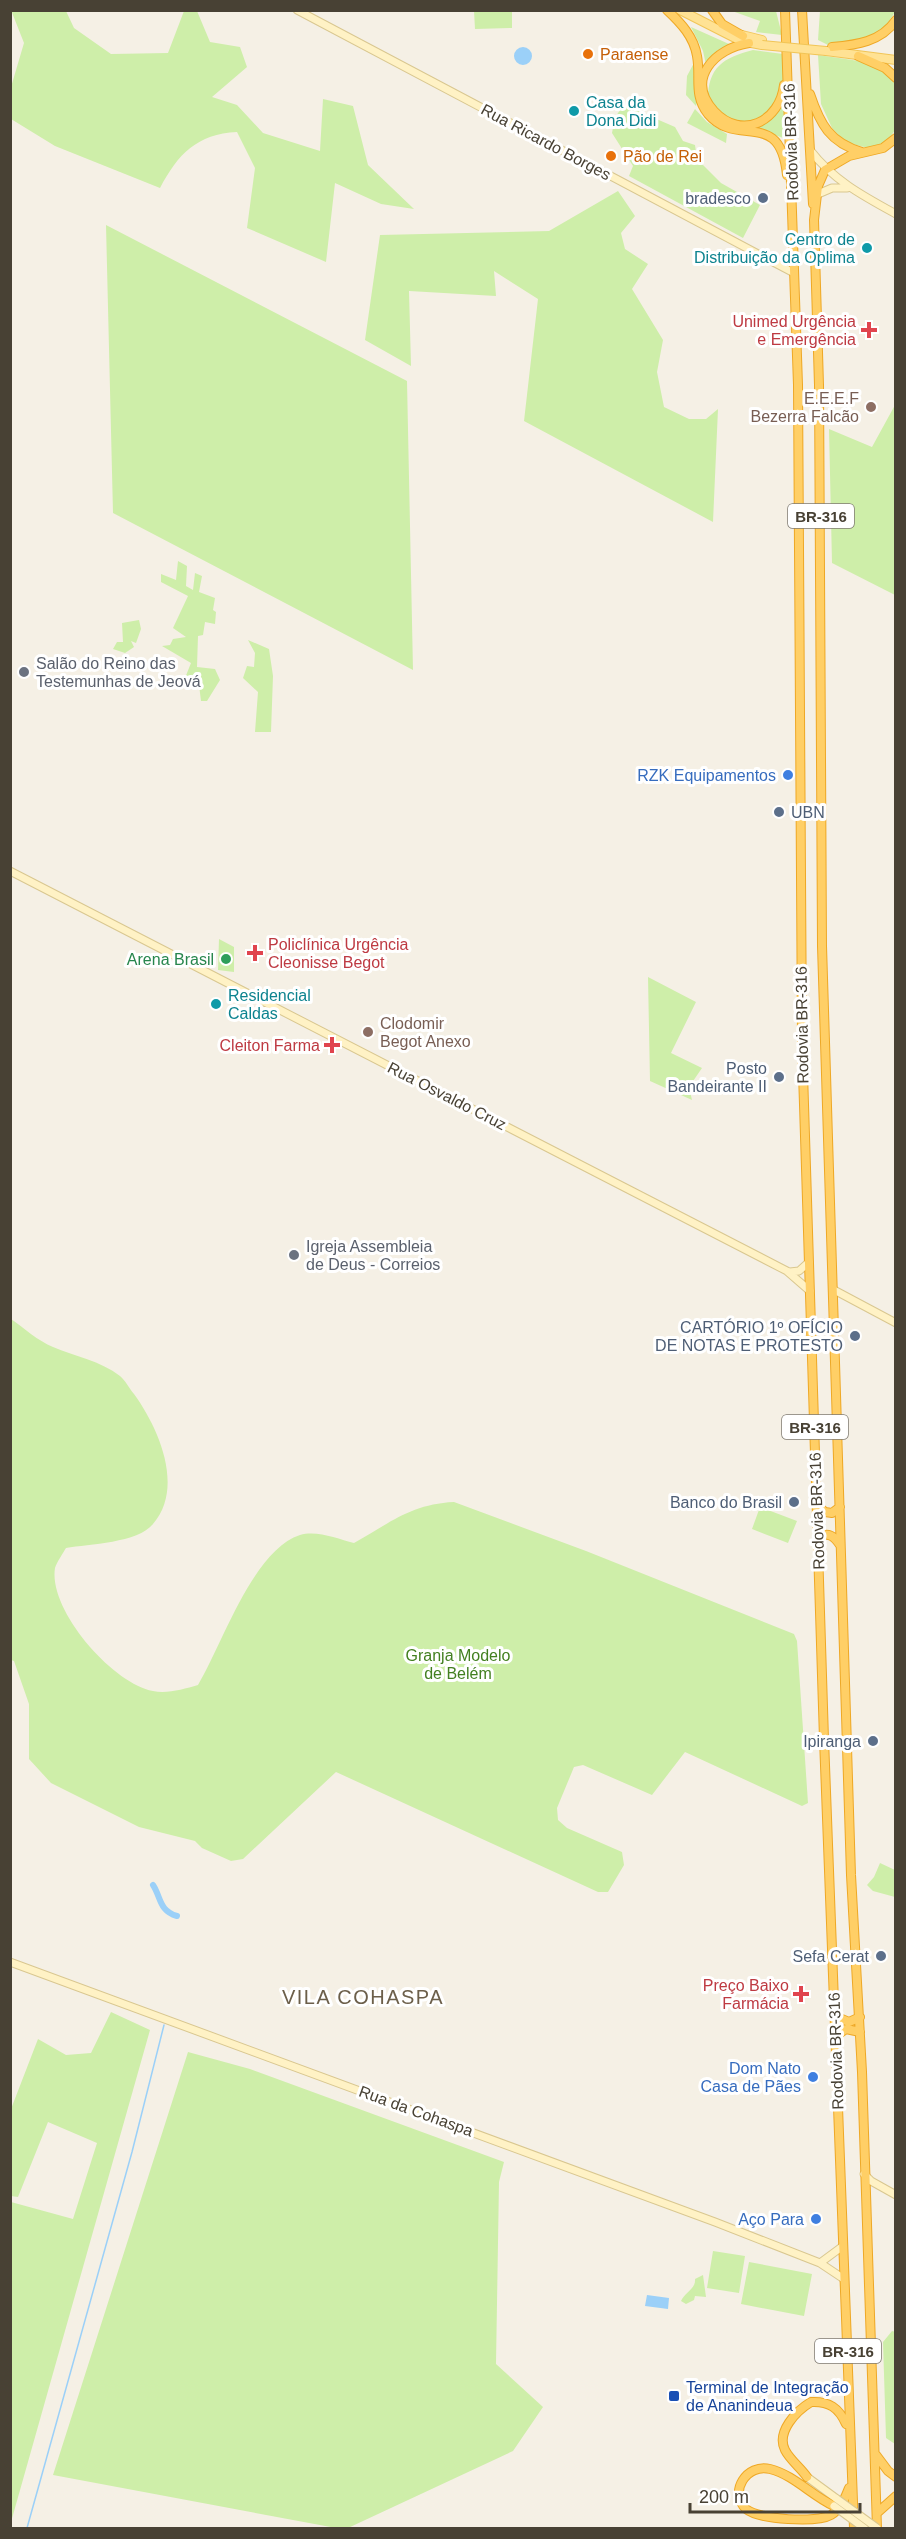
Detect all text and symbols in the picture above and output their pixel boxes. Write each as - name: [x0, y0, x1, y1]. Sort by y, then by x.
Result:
- place label: Paraense: [600, 46, 669, 63]
- marker: Paraense: [581, 47, 595, 61]
- street label: Rodovia BR-316: [780, 83, 802, 201]
- place label: Casa da Dona Didi: [586, 94, 656, 129]
- street label: Rua Ricardo Borges: [478, 101, 614, 183]
- marker: Casa da Dona Didi: [567, 104, 581, 118]
- place label: Pão de Rei: [623, 148, 702, 165]
- marker: Pão de Rei: [604, 149, 618, 163]
- place label: bradesco: [685, 190, 751, 207]
- marker: bradesco: [756, 191, 770, 205]
- place label: Centro de Distribuição da Oplima: [694, 231, 855, 266]
- marker: Centro de Distribuição da Oplima: [860, 241, 874, 255]
- place label: Unimed Urgência e Emergência: [732, 313, 856, 348]
- marker: Unimed Urgência e Emergência: [860, 321, 878, 339]
- place label: E.E.E.F Bezerra Falcão: [751, 390, 859, 425]
- marker: E.E.E.F Bezerra Falcão: [864, 400, 878, 414]
- road number: BR-316: [788, 504, 854, 528]
- place label: Salão do Reino das Testemunhas de Jeová: [36, 655, 201, 690]
- marker: Salão do Reino das Testemunhas de Jeová: [17, 665, 31, 679]
- place label: RZK Equipamentos: [637, 767, 776, 784]
- marker: RZK Equipamentos: [781, 768, 795, 782]
- place label: UBN: [791, 804, 825, 821]
- marker: UBN: [772, 805, 786, 819]
- place label: Policlínica Urgência Cleonisse Begot: [268, 936, 409, 971]
- marker: Policlínica Urgência Cleonisse Begot: [246, 944, 264, 962]
- place label: Arena Brasil: [127, 951, 214, 968]
- marker: Arena Brasil: [219, 952, 233, 966]
- street label: Rodovia BR-316: [792, 966, 812, 1084]
- place label: Residencial Caldas: [228, 987, 311, 1022]
- marker: Residencial Caldas: [209, 997, 223, 1011]
- place label: Clodomir Begot Anexo: [380, 1015, 471, 1050]
- marker: Clodomir Begot Anexo: [361, 1025, 375, 1039]
- place label: Cleiton Farma: [220, 1037, 320, 1054]
- marker: Cleiton Farma: [325, 1038, 339, 1052]
- street label: Rua Osvaldo Cruz: [385, 1059, 509, 1133]
- place label: Posto Bandeirante II: [667, 1060, 767, 1095]
- marker: Posto Bandeirante II: [772, 1070, 786, 1084]
- place label: Igreja Assembleia de Deus - Correios: [306, 1238, 440, 1273]
- marker: Igreja Assembleia de Deus - Correios: [287, 1248, 301, 1262]
- place label: CARTÓRIO 1º OFÍCIO DE NOTAS E PROTESTO: [655, 1318, 843, 1354]
- marker: CARTÓRIO 1º OFÍCIO DE NOTAS E PROTESTO: [848, 1329, 862, 1343]
- road number: BR-316: [782, 1415, 848, 1439]
- street label: Rodovia BR-316: [806, 1452, 828, 1570]
- place label: Banco do Brasil: [670, 1494, 782, 1511]
- marker: Banco do Brasil: [787, 1495, 801, 1509]
- park label: Granja Modelo de Belém: [406, 1647, 511, 1682]
- place label: Ipiranga: [803, 1733, 861, 1750]
- marker: Ipiranga: [866, 1734, 880, 1748]
- place label: Sefa Cerat: [793, 1948, 870, 1965]
- marker: Sefa Cerat: [874, 1949, 888, 1963]
- place label: Preço Baixo Farmácia: [703, 1977, 789, 2012]
- district label: VILA COHASPA: [282, 1986, 444, 2008]
- marker: Preço Baixo Farmácia: [794, 1987, 808, 2001]
- street label: Rodovia BR-316: [825, 1992, 847, 2110]
- place label: Dom Nato Casa de Pães: [700, 2060, 801, 2095]
- marker: Dom Nato Casa de Pães: [806, 2070, 820, 2084]
- street label: Rua da Cohaspa: [357, 2082, 475, 2140]
- place label: Aço Para: [738, 2211, 804, 2228]
- marker: Aço Para: [809, 2212, 823, 2226]
- road number: BR-316: [815, 2339, 881, 2363]
- place label: Terminal de Integração de Ananindeua: [686, 2379, 849, 2414]
- marker: Terminal de Integração de Ananindeua: [667, 2389, 681, 2403]
- scale bar: [690, 2476, 860, 2514]
- text: 200 m: [699, 2487, 749, 2507]

